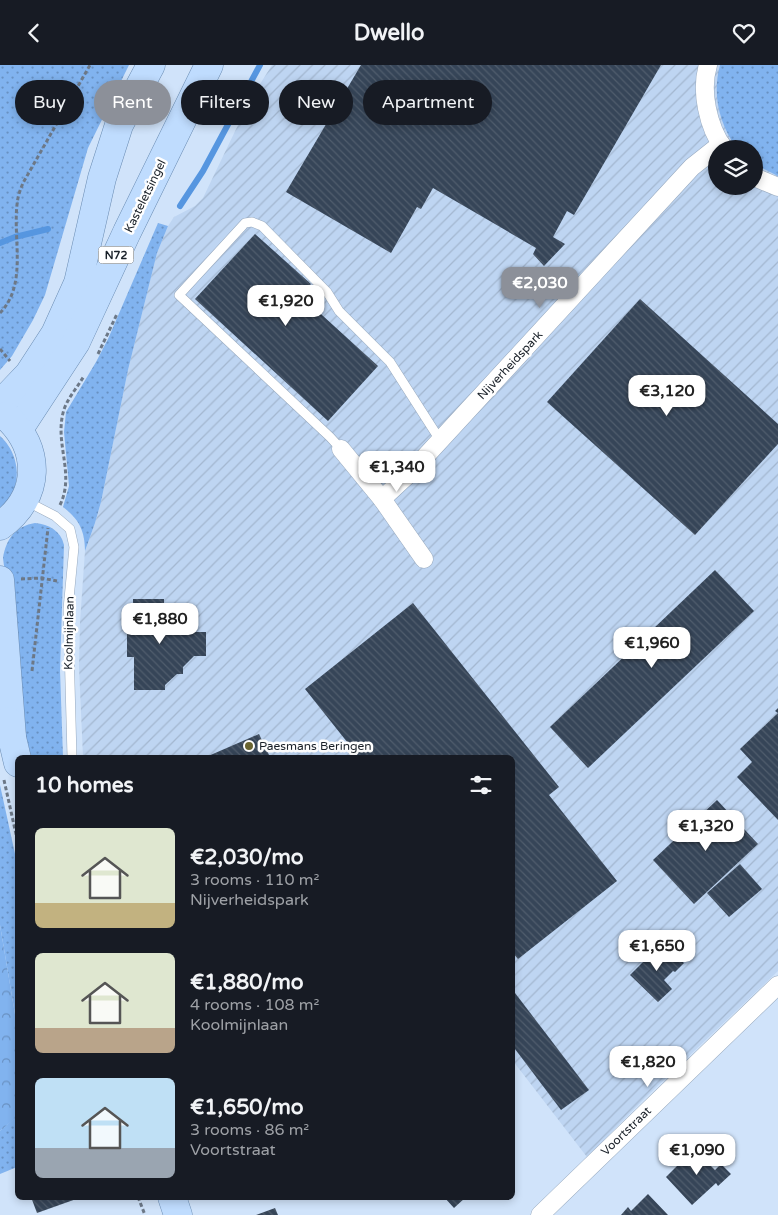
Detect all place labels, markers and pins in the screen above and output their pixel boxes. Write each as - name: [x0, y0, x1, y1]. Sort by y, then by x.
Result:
- pin: €2,030: [499, 267, 581, 309]
- pin: €1,920: [245, 285, 327, 327]
- pin: €3,120: [626, 375, 708, 417]
- pin: €1,340: [356, 451, 438, 493]
- pin: €1,880: [119, 603, 201, 645]
- pin: €1,960: [611, 627, 693, 669]
- place label: Paesmans Beringen: [259, 739, 372, 753]
- marker: Paesmans Beringen: [243, 740, 255, 752]
- pin: €1,320: [665, 809, 747, 852]
- pin: €1,650: [616, 929, 698, 972]
- pin: €1,820: [607, 1045, 689, 1088]
- pin: €1,090: [656, 1133, 738, 1176]

